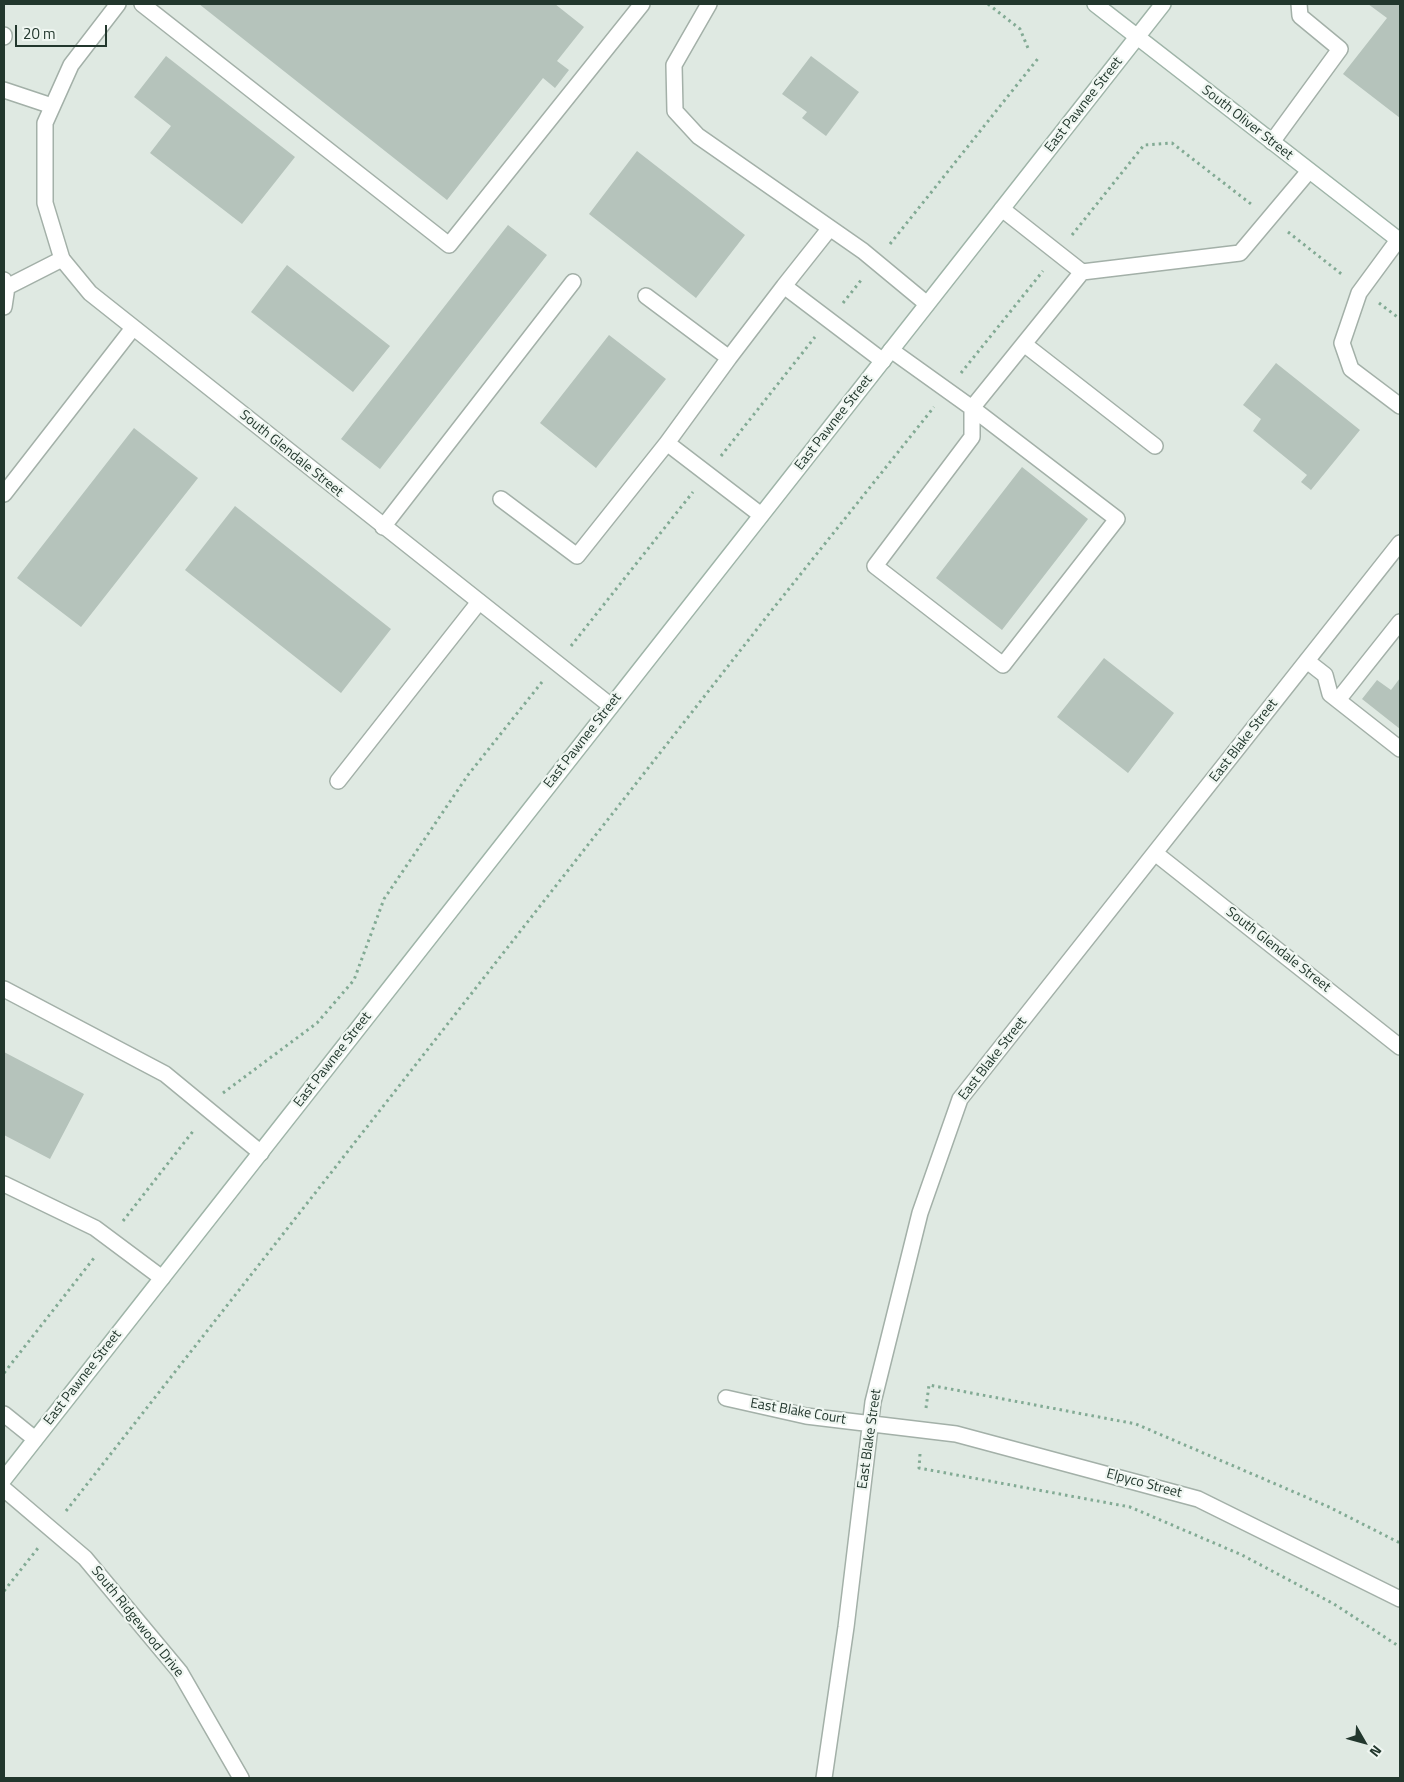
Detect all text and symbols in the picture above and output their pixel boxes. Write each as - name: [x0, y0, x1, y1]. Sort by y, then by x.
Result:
- scale bar: [18, 15, 110, 47]
- text: 20 m: [23, 22, 56, 45]
- street label: East Pawnee Street: [1042, 54, 1126, 156]
- street label: South Oliver Street: [1198, 82, 1296, 164]
- street label: East Pawnee Street: [792, 372, 876, 474]
- street label: South Glendale Street: [236, 407, 346, 501]
- street label: East Pawnee Street: [541, 690, 625, 792]
- street label: East Blake Street: [1206, 696, 1282, 786]
- street label: South Glendale Street: [1222, 904, 1334, 996]
- street label: East Pawnee Street: [291, 1009, 375, 1111]
- street label: East Blake Street: [955, 1014, 1031, 1104]
- street label: East Pawnee Street: [41, 1327, 125, 1429]
- street label: East Blake Street: [855, 1388, 885, 1490]
- street label: East Blake Court: [749, 1395, 847, 1429]
- street label: Elpyco Street: [1104, 1466, 1184, 1502]
- street label: South Ridgewood Drive: [87, 1563, 187, 1681]
- north arrow: [1339, 1717, 1389, 1767]
- text: N: [1365, 1741, 1387, 1762]

